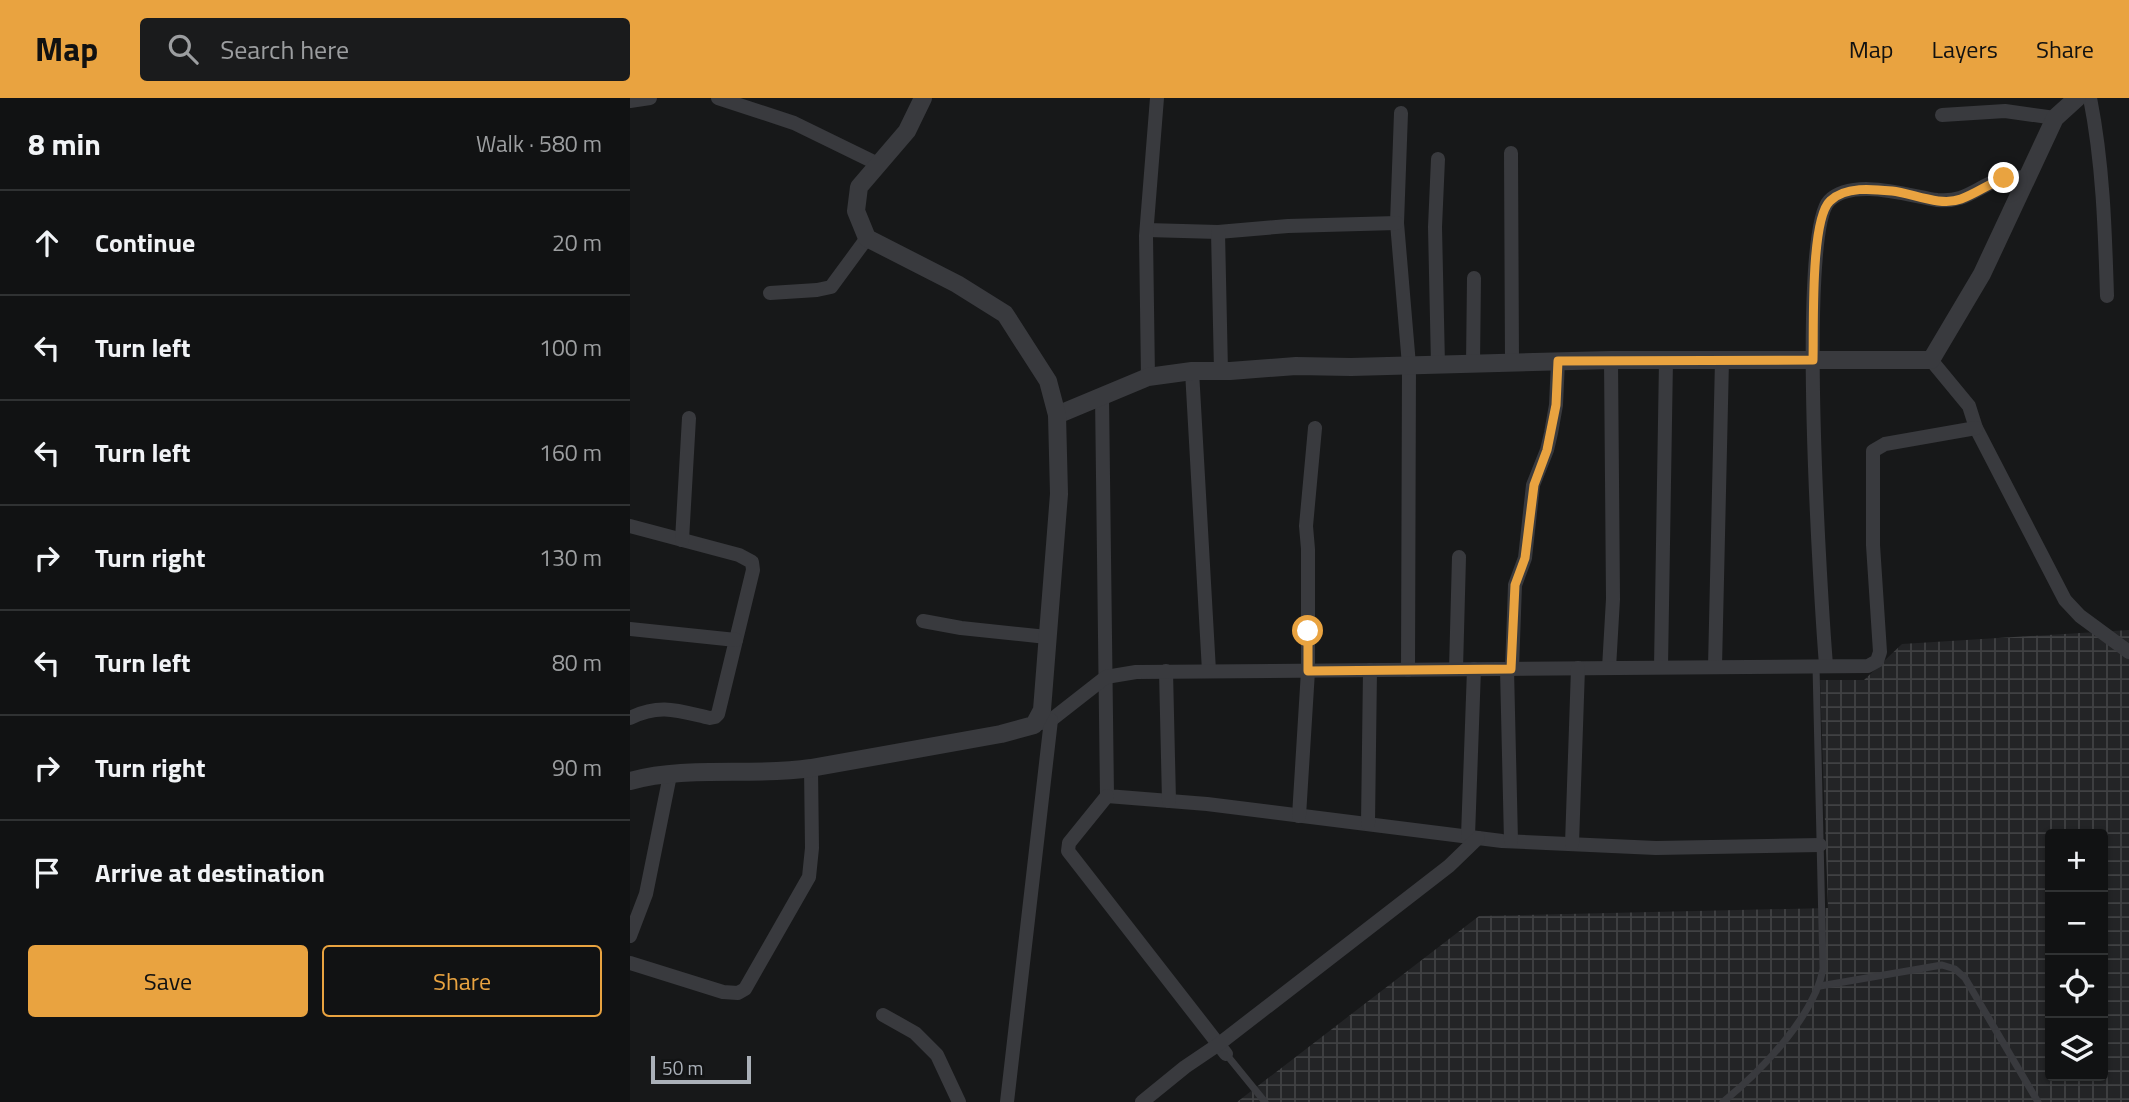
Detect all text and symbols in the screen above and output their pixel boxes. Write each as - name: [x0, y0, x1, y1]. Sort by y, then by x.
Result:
- search box: [140, 18, 630, 81]
- text: Map: [35, 24, 98, 74]
- icon: search: [164, 30, 202, 68]
- text: Search here: [220, 30, 349, 69]
- text: Map: [1849, 31, 1894, 67]
- text: Layers: [1932, 31, 1998, 67]
- text: Share: [2036, 31, 2094, 67]
- text: 8 min: [28, 121, 101, 167]
- text: Walk · 580 m: [476, 126, 602, 161]
- route end: [1988, 162, 2019, 193]
- text: Continue: [95, 223, 195, 262]
- icon: ahead: [28, 224, 66, 262]
- text: 20 m: [552, 225, 602, 260]
- text: Turn left: [95, 328, 190, 367]
- icon: left: [28, 329, 66, 367]
- text: 100 m: [539, 330, 602, 365]
- text: Turn left: [95, 433, 190, 472]
- icon: left: [28, 434, 66, 472]
- text: 160 m: [539, 435, 602, 470]
- text: Turn right: [95, 538, 206, 577]
- icon: right: [28, 539, 66, 577]
- text: 130 m: [539, 540, 602, 575]
- route start: [1292, 615, 1323, 646]
- text: Turn left: [95, 643, 190, 682]
- icon: left: [28, 644, 66, 682]
- text: 80 m: [552, 645, 602, 680]
- text: Turn right: [95, 748, 206, 787]
- icon: right: [28, 749, 66, 787]
- text: 90 m: [552, 750, 602, 785]
- map controls: [2045, 829, 2108, 1081]
- button: +: [2045, 829, 2108, 892]
- text: Arrive at destination: [95, 853, 325, 892]
- icon: arrive: [28, 854, 66, 892]
- button: −: [2045, 892, 2108, 955]
- button: Save: [28, 945, 308, 1017]
- button: Share: [322, 945, 602, 1017]
- button: locate: [2045, 955, 2108, 1018]
- button: layers: [2045, 1018, 2108, 1081]
- scale bar: [651, 1053, 751, 1085]
- text: 50 m: [662, 1053, 703, 1082]

